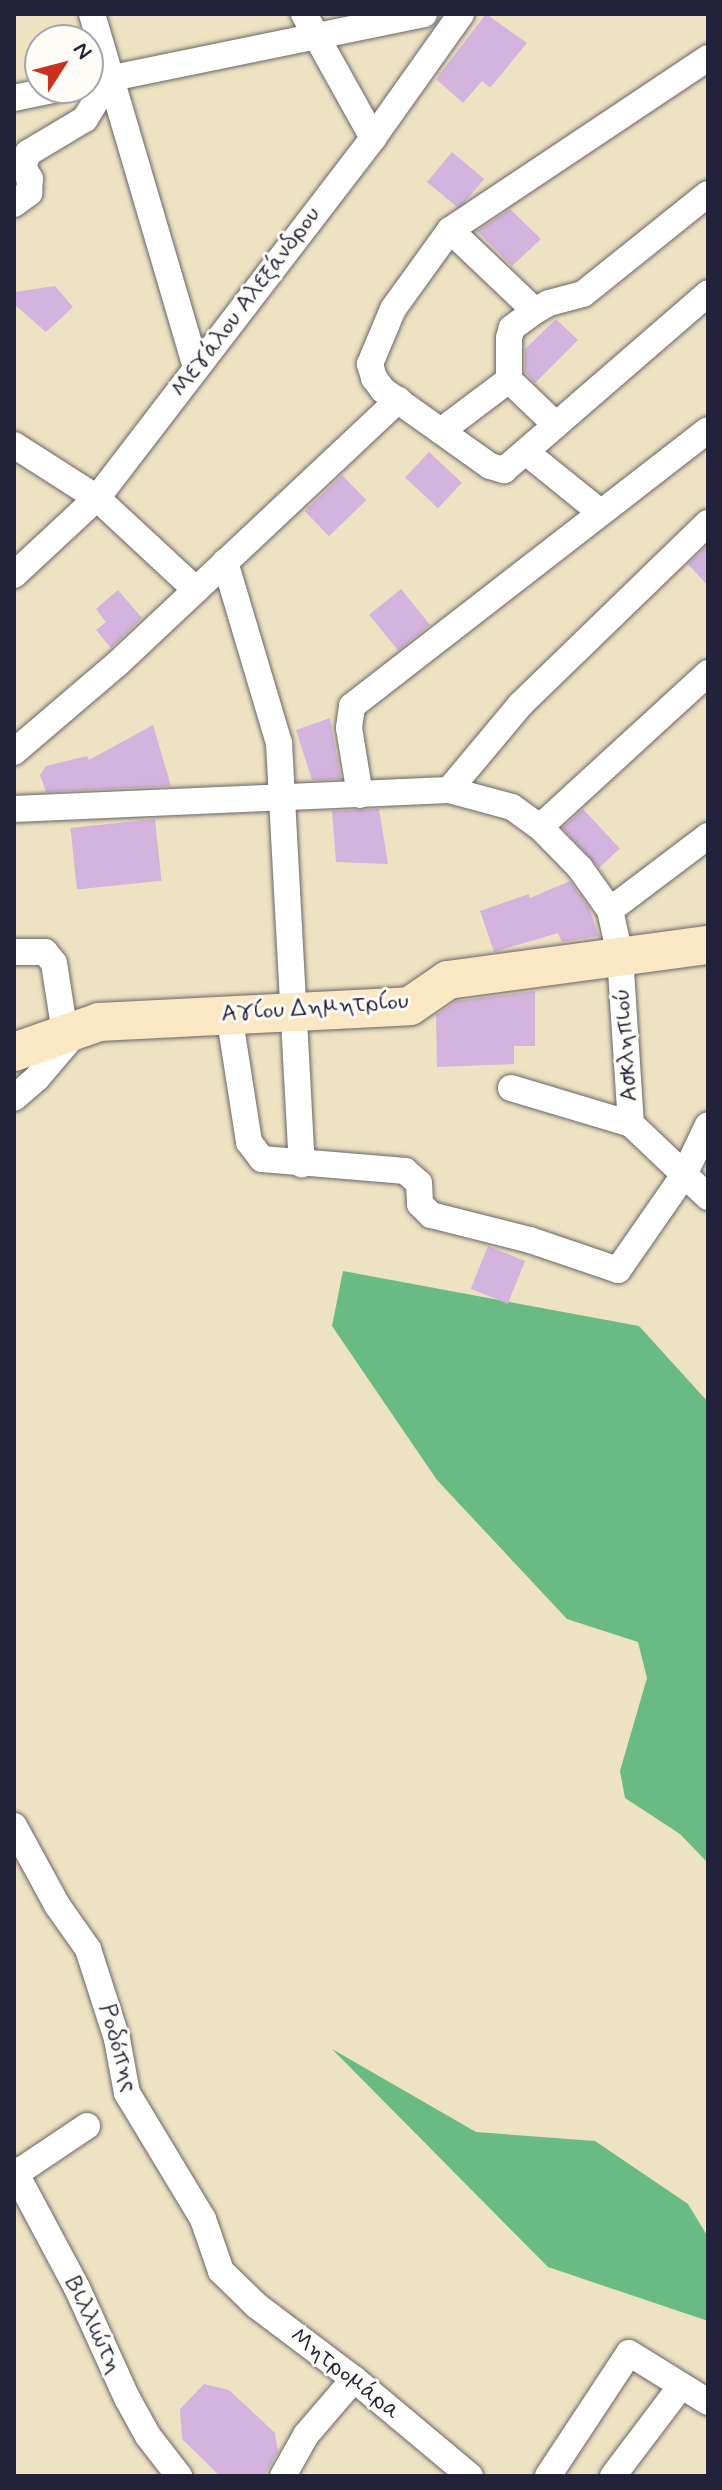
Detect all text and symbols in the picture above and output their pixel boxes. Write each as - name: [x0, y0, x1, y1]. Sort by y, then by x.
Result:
- north arrow: [24, 24, 104, 104]
- text: N: [66, 37, 97, 65]
- street label: Μεγάλου Αλεξάνδρου: [165, 201, 327, 403]
- street label: Αγίου Δημητρίου: [220, 987, 410, 1029]
- street label: Ασκληπιού: [608, 987, 644, 1103]
- street label: Ροδόπης: [92, 2001, 144, 2095]
- street label: Βιλλιώτη: [58, 2272, 128, 2378]
- street label: Μητρομάρα: [284, 2322, 406, 2426]

